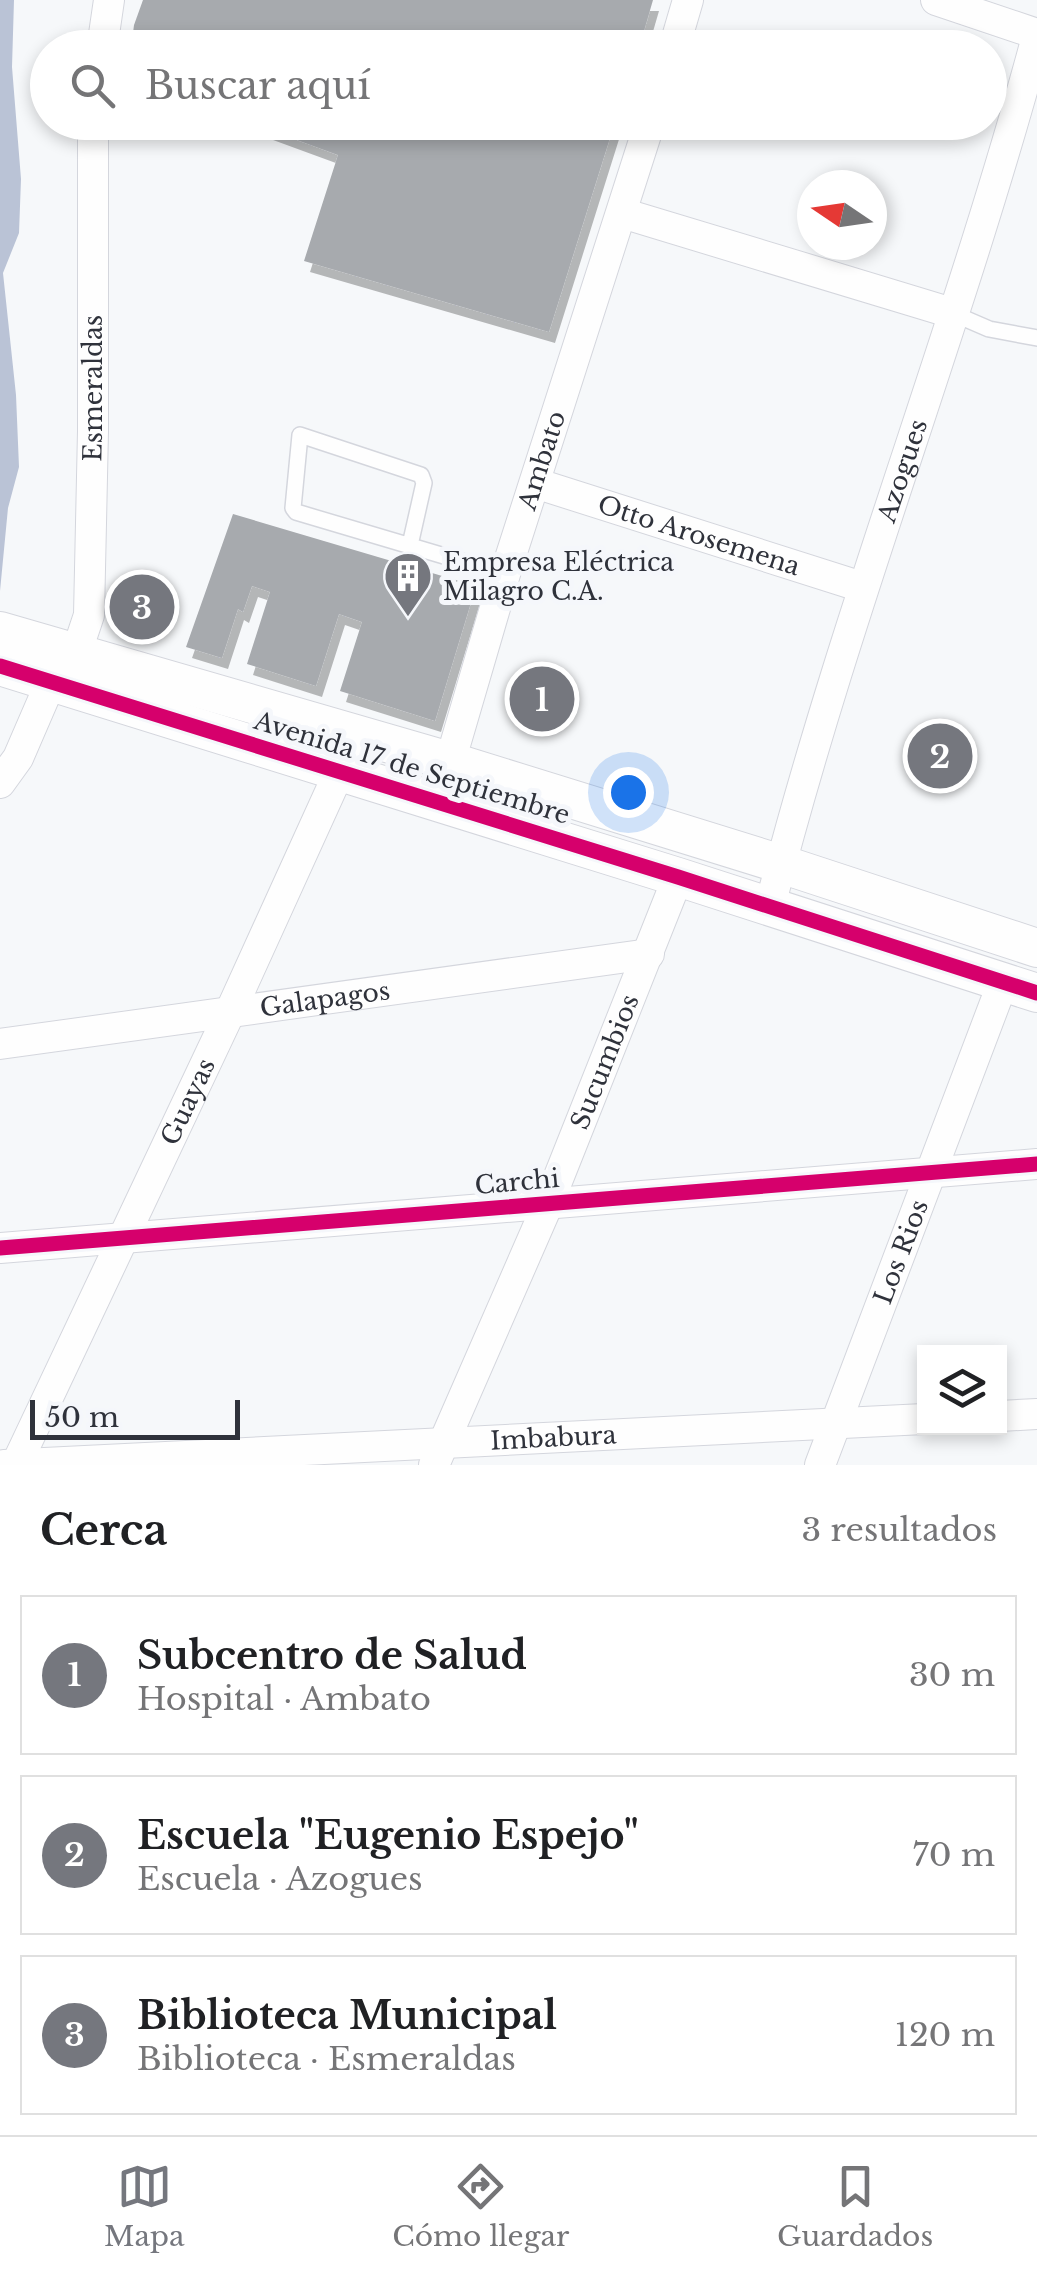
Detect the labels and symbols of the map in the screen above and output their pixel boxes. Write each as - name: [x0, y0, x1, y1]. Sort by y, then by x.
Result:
- north arrow: [797, 170, 887, 260]
- street label: Esmeraldas: [77, 315, 109, 462]
- street label: Ambato: [511, 407, 572, 515]
- street label: Azogues: [870, 415, 934, 527]
- street label: Otto Arosemena: [594, 488, 804, 582]
- place label: Empresa Eléctrica Milagro C.A.: [443, 547, 674, 607]
- building icon: Empresa Eléctrica Milagro C.A.: [382, 550, 434, 618]
- pin: 3: [110, 570, 174, 644]
- pin: 1: [510, 662, 574, 736]
- street label: Avenida 17 de Septiembre: [249, 705, 574, 831]
- pin: 2: [908, 718, 972, 794]
- your location: [603, 767, 654, 818]
- street label: Galapagos: [258, 975, 392, 1023]
- street label: Sucumbios: [564, 990, 645, 1134]
- street label: Guayas: [154, 1053, 222, 1150]
- street label: Carchi: [473, 1163, 561, 1201]
- street label: Los Rios: [867, 1195, 935, 1308]
- scale bar: [30, 1395, 240, 1440]
- street label: Imbabura: [489, 1419, 617, 1456]

